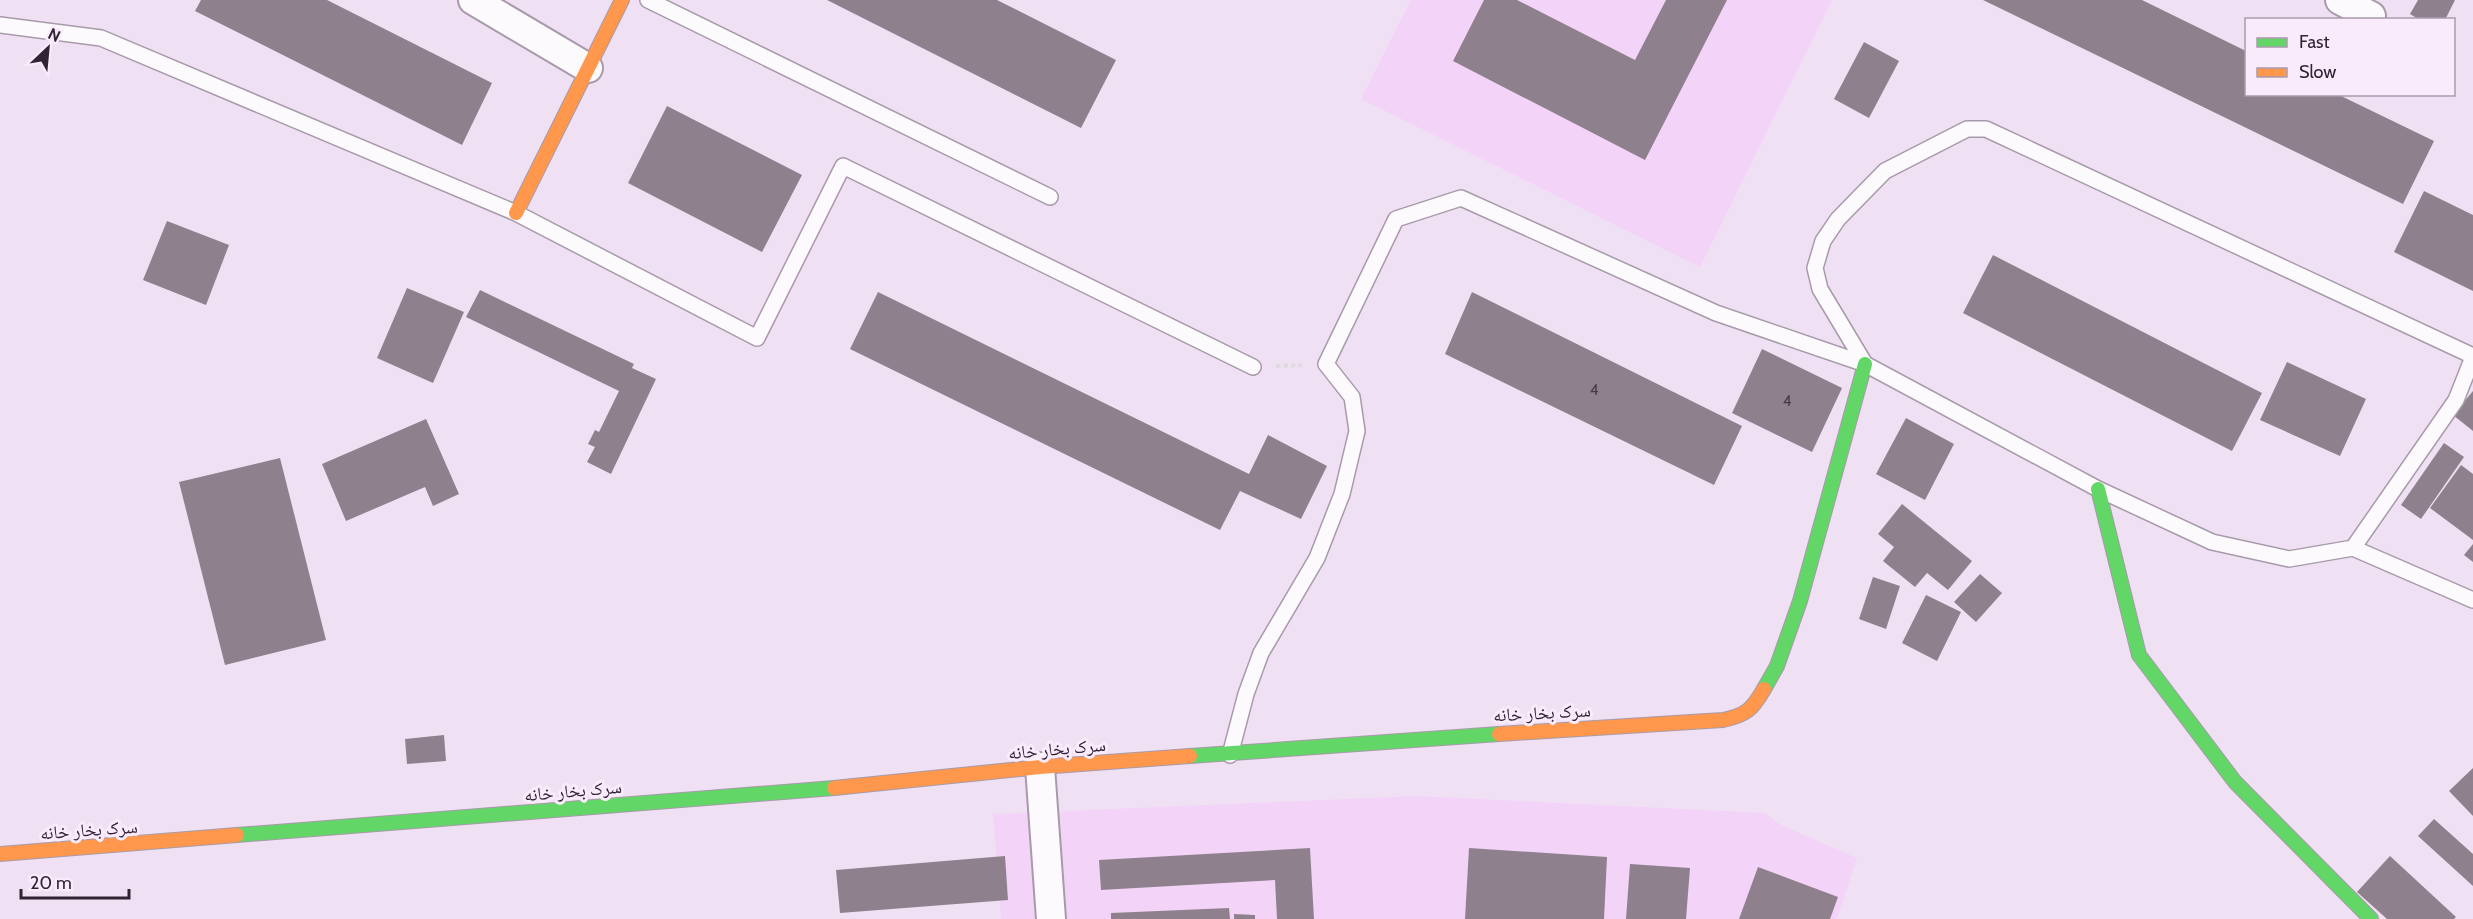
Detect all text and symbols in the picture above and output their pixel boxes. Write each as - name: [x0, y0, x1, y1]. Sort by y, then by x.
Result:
- north arrow: [18, 18, 78, 78]
- legend: [2245, 18, 2455, 96]
- text: N: [45, 24, 64, 46]
- text: Fast: [2299, 31, 2330, 53]
- text: Slow: [2299, 61, 2336, 83]
- house number: 4: [1590, 381, 1599, 399]
- house number: 4: [1783, 392, 1792, 410]
- street label: سرک بخار خانه: [1493, 699, 1591, 727]
- street label: سرک بخار خانه: [1007, 734, 1107, 764]
- street label: سرک بخار خانه: [523, 776, 623, 806]
- street label: سرک بخار خانه: [39, 816, 139, 844]
- scale bar: [21, 862, 129, 900]
- text: 20 m: [30, 872, 72, 894]

